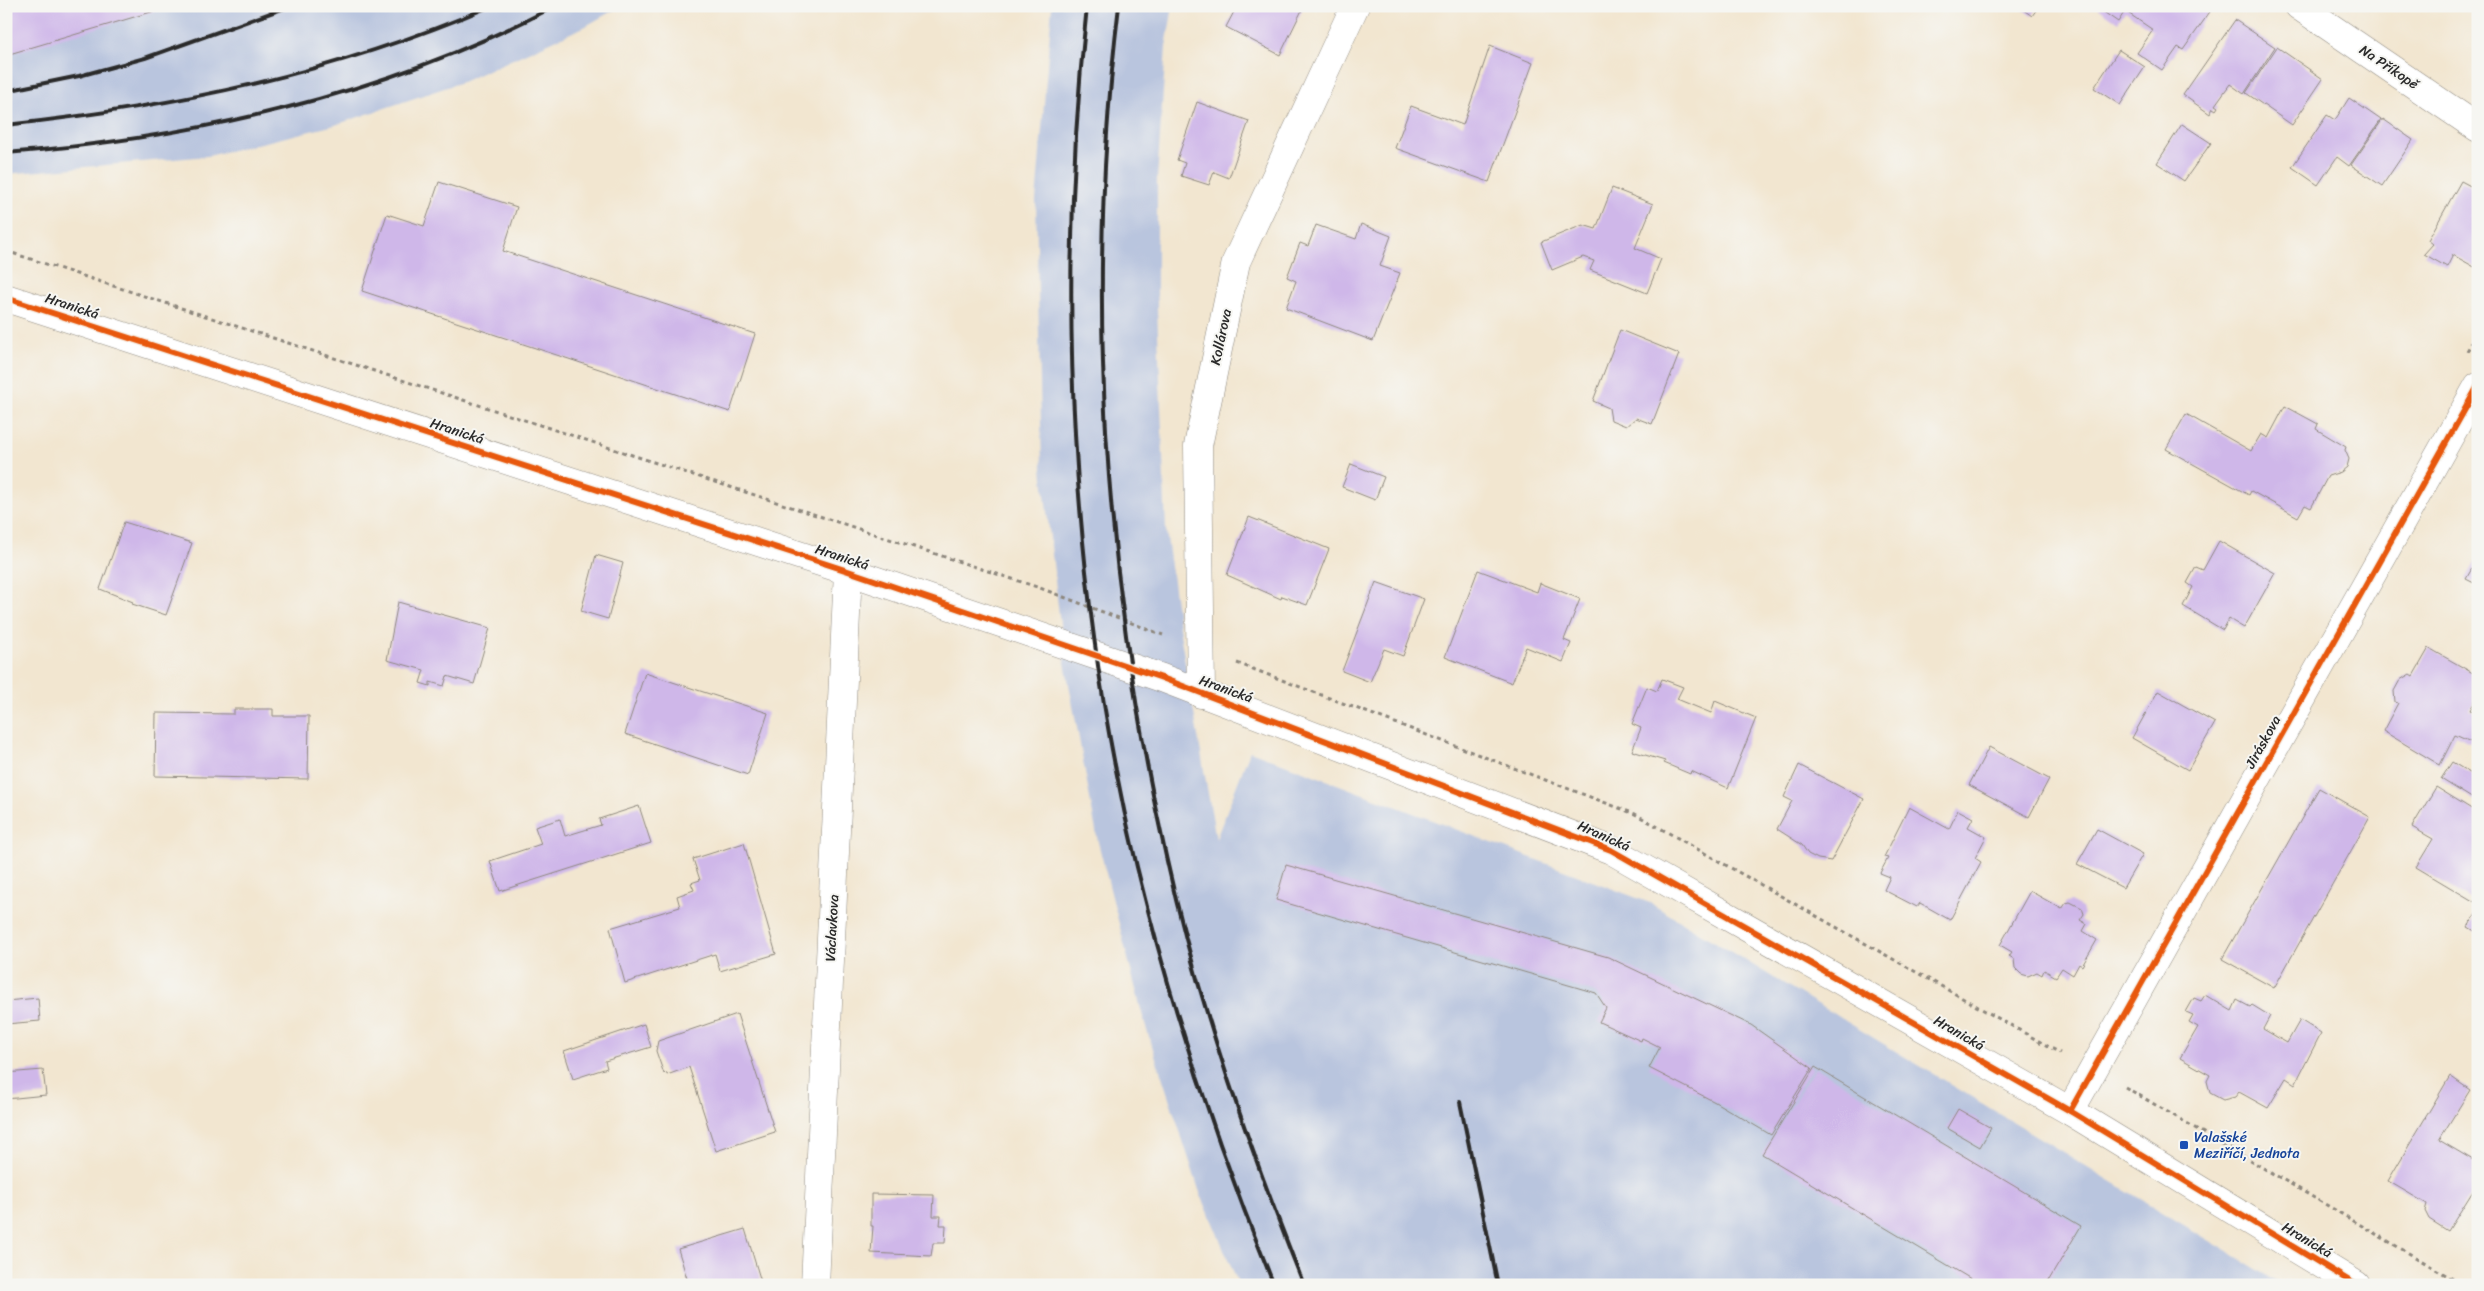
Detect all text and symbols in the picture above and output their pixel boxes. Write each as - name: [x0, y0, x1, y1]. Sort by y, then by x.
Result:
- street label: Na Příkopě: [2354, 38, 2425, 97]
- street label: Hranická: [42, 286, 102, 326]
- street label: Kollárova: [1203, 307, 1239, 367]
- street label: Hranická: [427, 411, 487, 451]
- street label: Hranická: [812, 537, 872, 577]
- street label: Hranická: [1196, 668, 1256, 710]
- street label: Jiráskova: [2238, 711, 2288, 774]
- street label: Hranická: [1574, 813, 1634, 859]
- street label: Václavkova: [818, 894, 846, 962]
- street label: Hranická: [1929, 1008, 1989, 1058]
- place label: Valašské Meziříčí, Jednota: [2194, 1125, 2299, 1166]
- marker: Valašské Meziříčí, Jednota: [2178, 1139, 2190, 1151]
- street label: Hranická: [2277, 1215, 2337, 1265]

